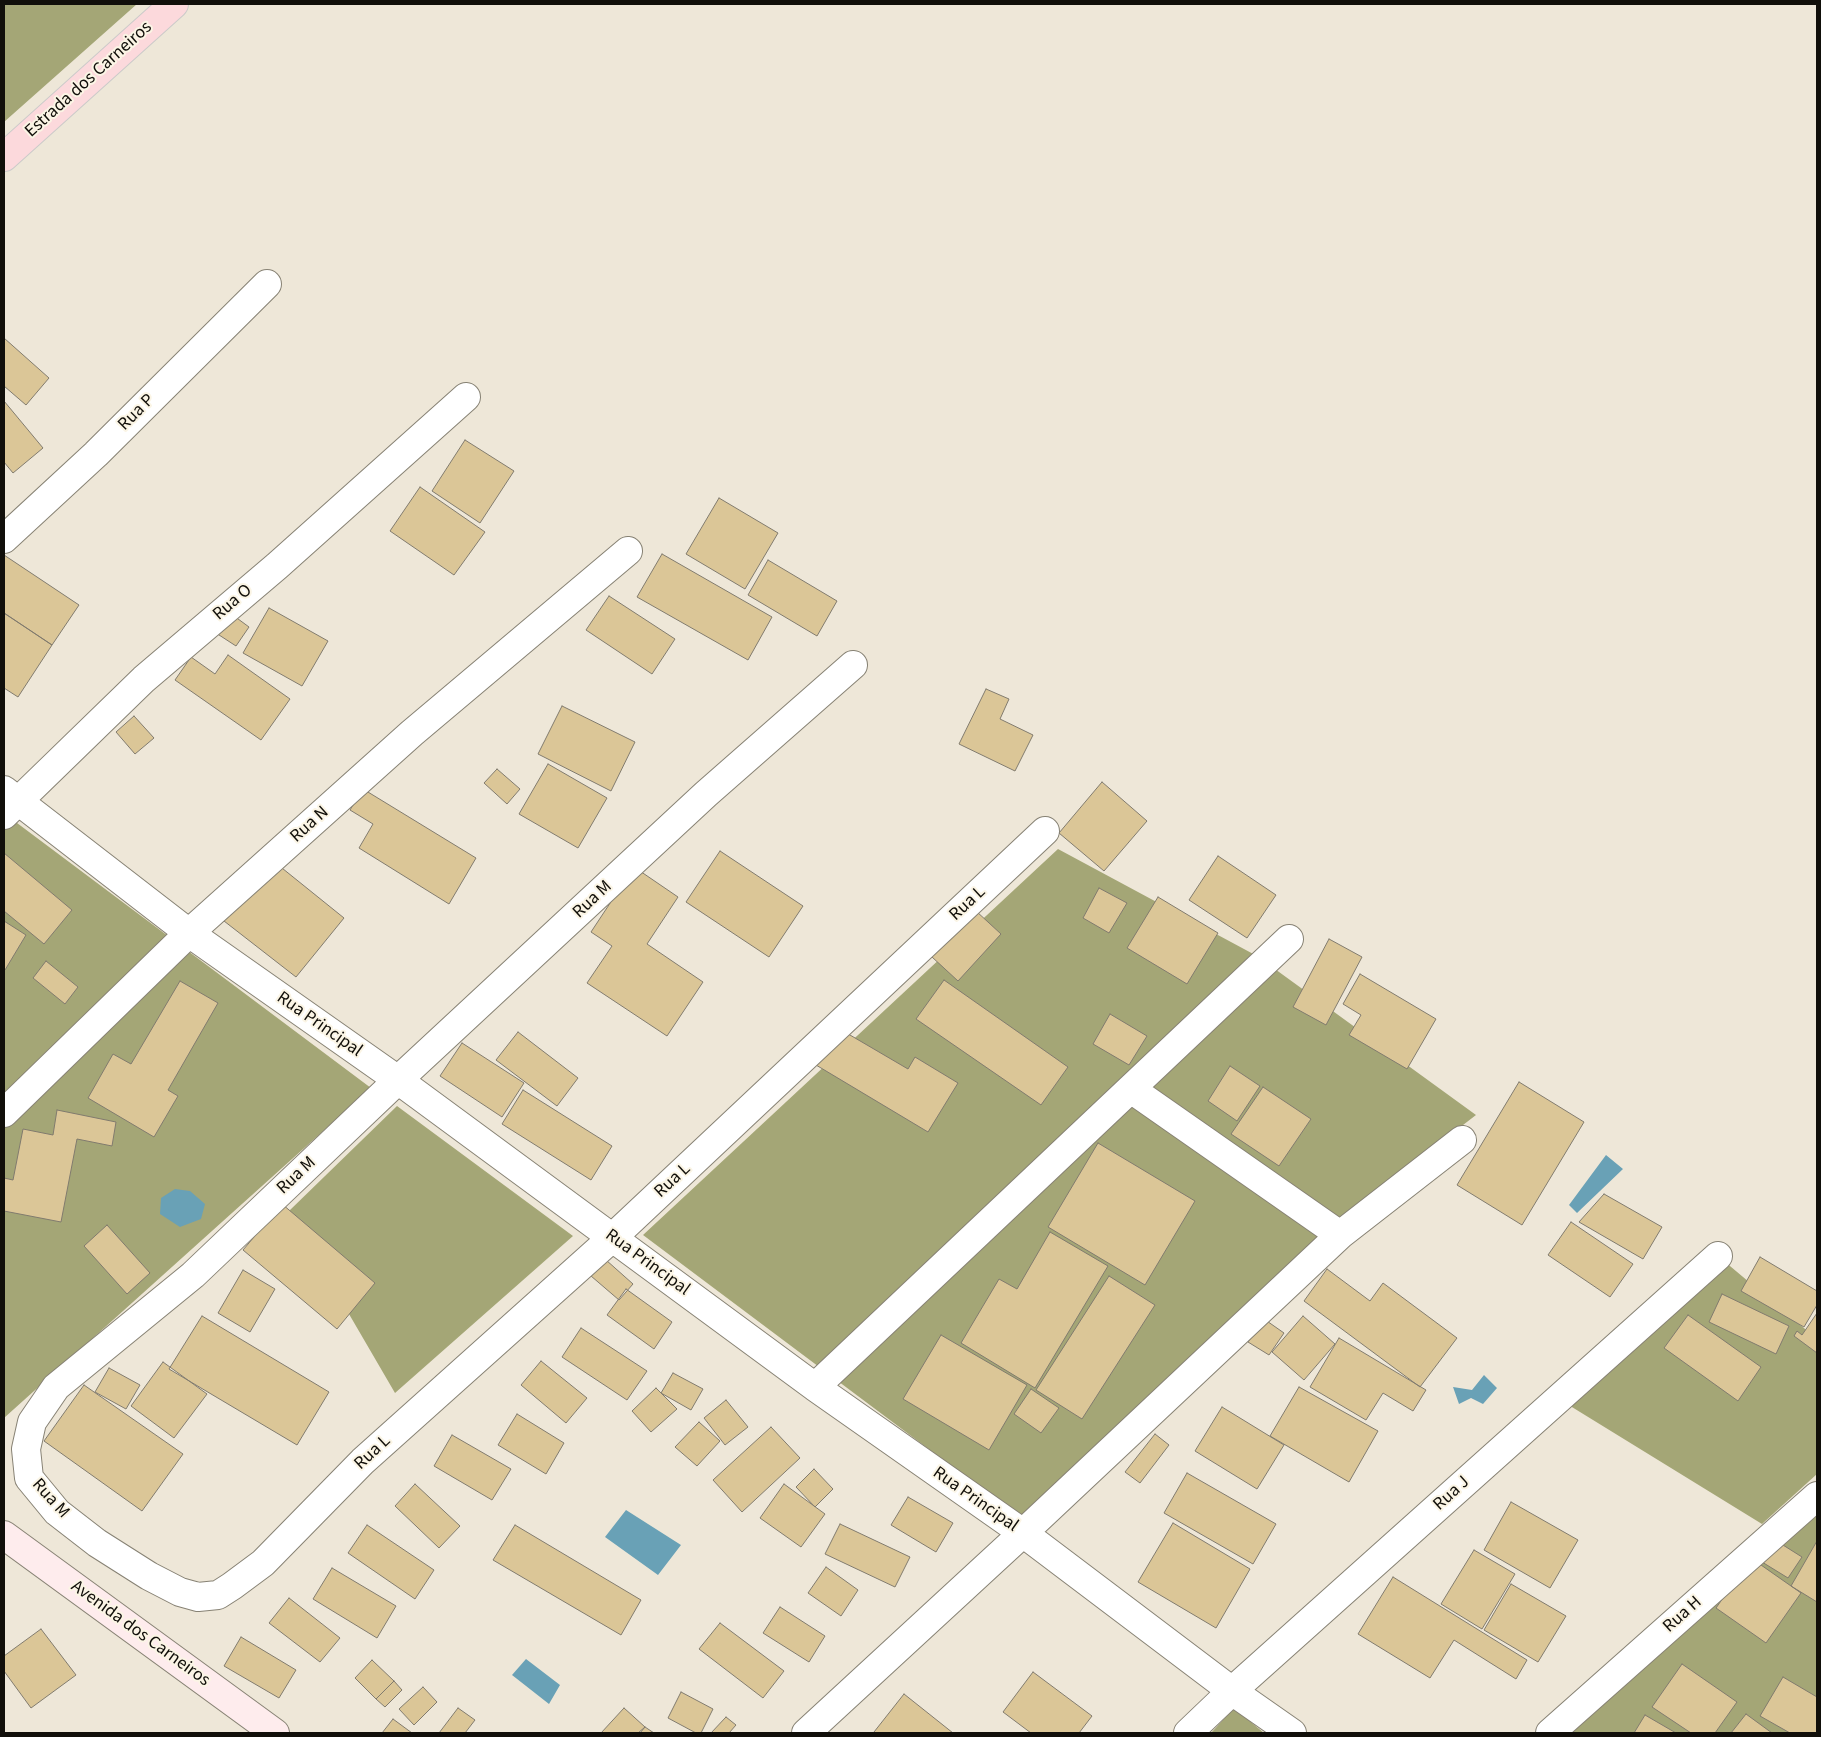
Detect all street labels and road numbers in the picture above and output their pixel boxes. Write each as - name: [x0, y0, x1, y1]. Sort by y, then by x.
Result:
- street label: Estrada dos Carneiros: [21, 17, 157, 143]
- street label: Rua P: [114, 390, 160, 436]
- street label: Rua O: [209, 580, 257, 626]
- street label: Rua N: [286, 802, 334, 848]
- street label: Rua M: [569, 876, 617, 924]
- street label: Rua L: [945, 882, 991, 926]
- street label: Rua Principal: [272, 988, 366, 1062]
- street label: Rua M: [273, 1152, 321, 1200]
- street label: Rua L: [650, 1159, 696, 1203]
- street label: Rua Principal: [600, 1225, 694, 1301]
- street label: Rua L: [350, 1431, 396, 1475]
- street label: Rua Principal: [928, 1463, 1022, 1537]
- street label: Rua J: [1429, 1472, 1475, 1516]
- street label: Rua M: [27, 1475, 73, 1523]
- street label: Avenida dos Carneiros: [66, 1576, 214, 1692]
- street label: Rua H: [1659, 1592, 1707, 1638]

